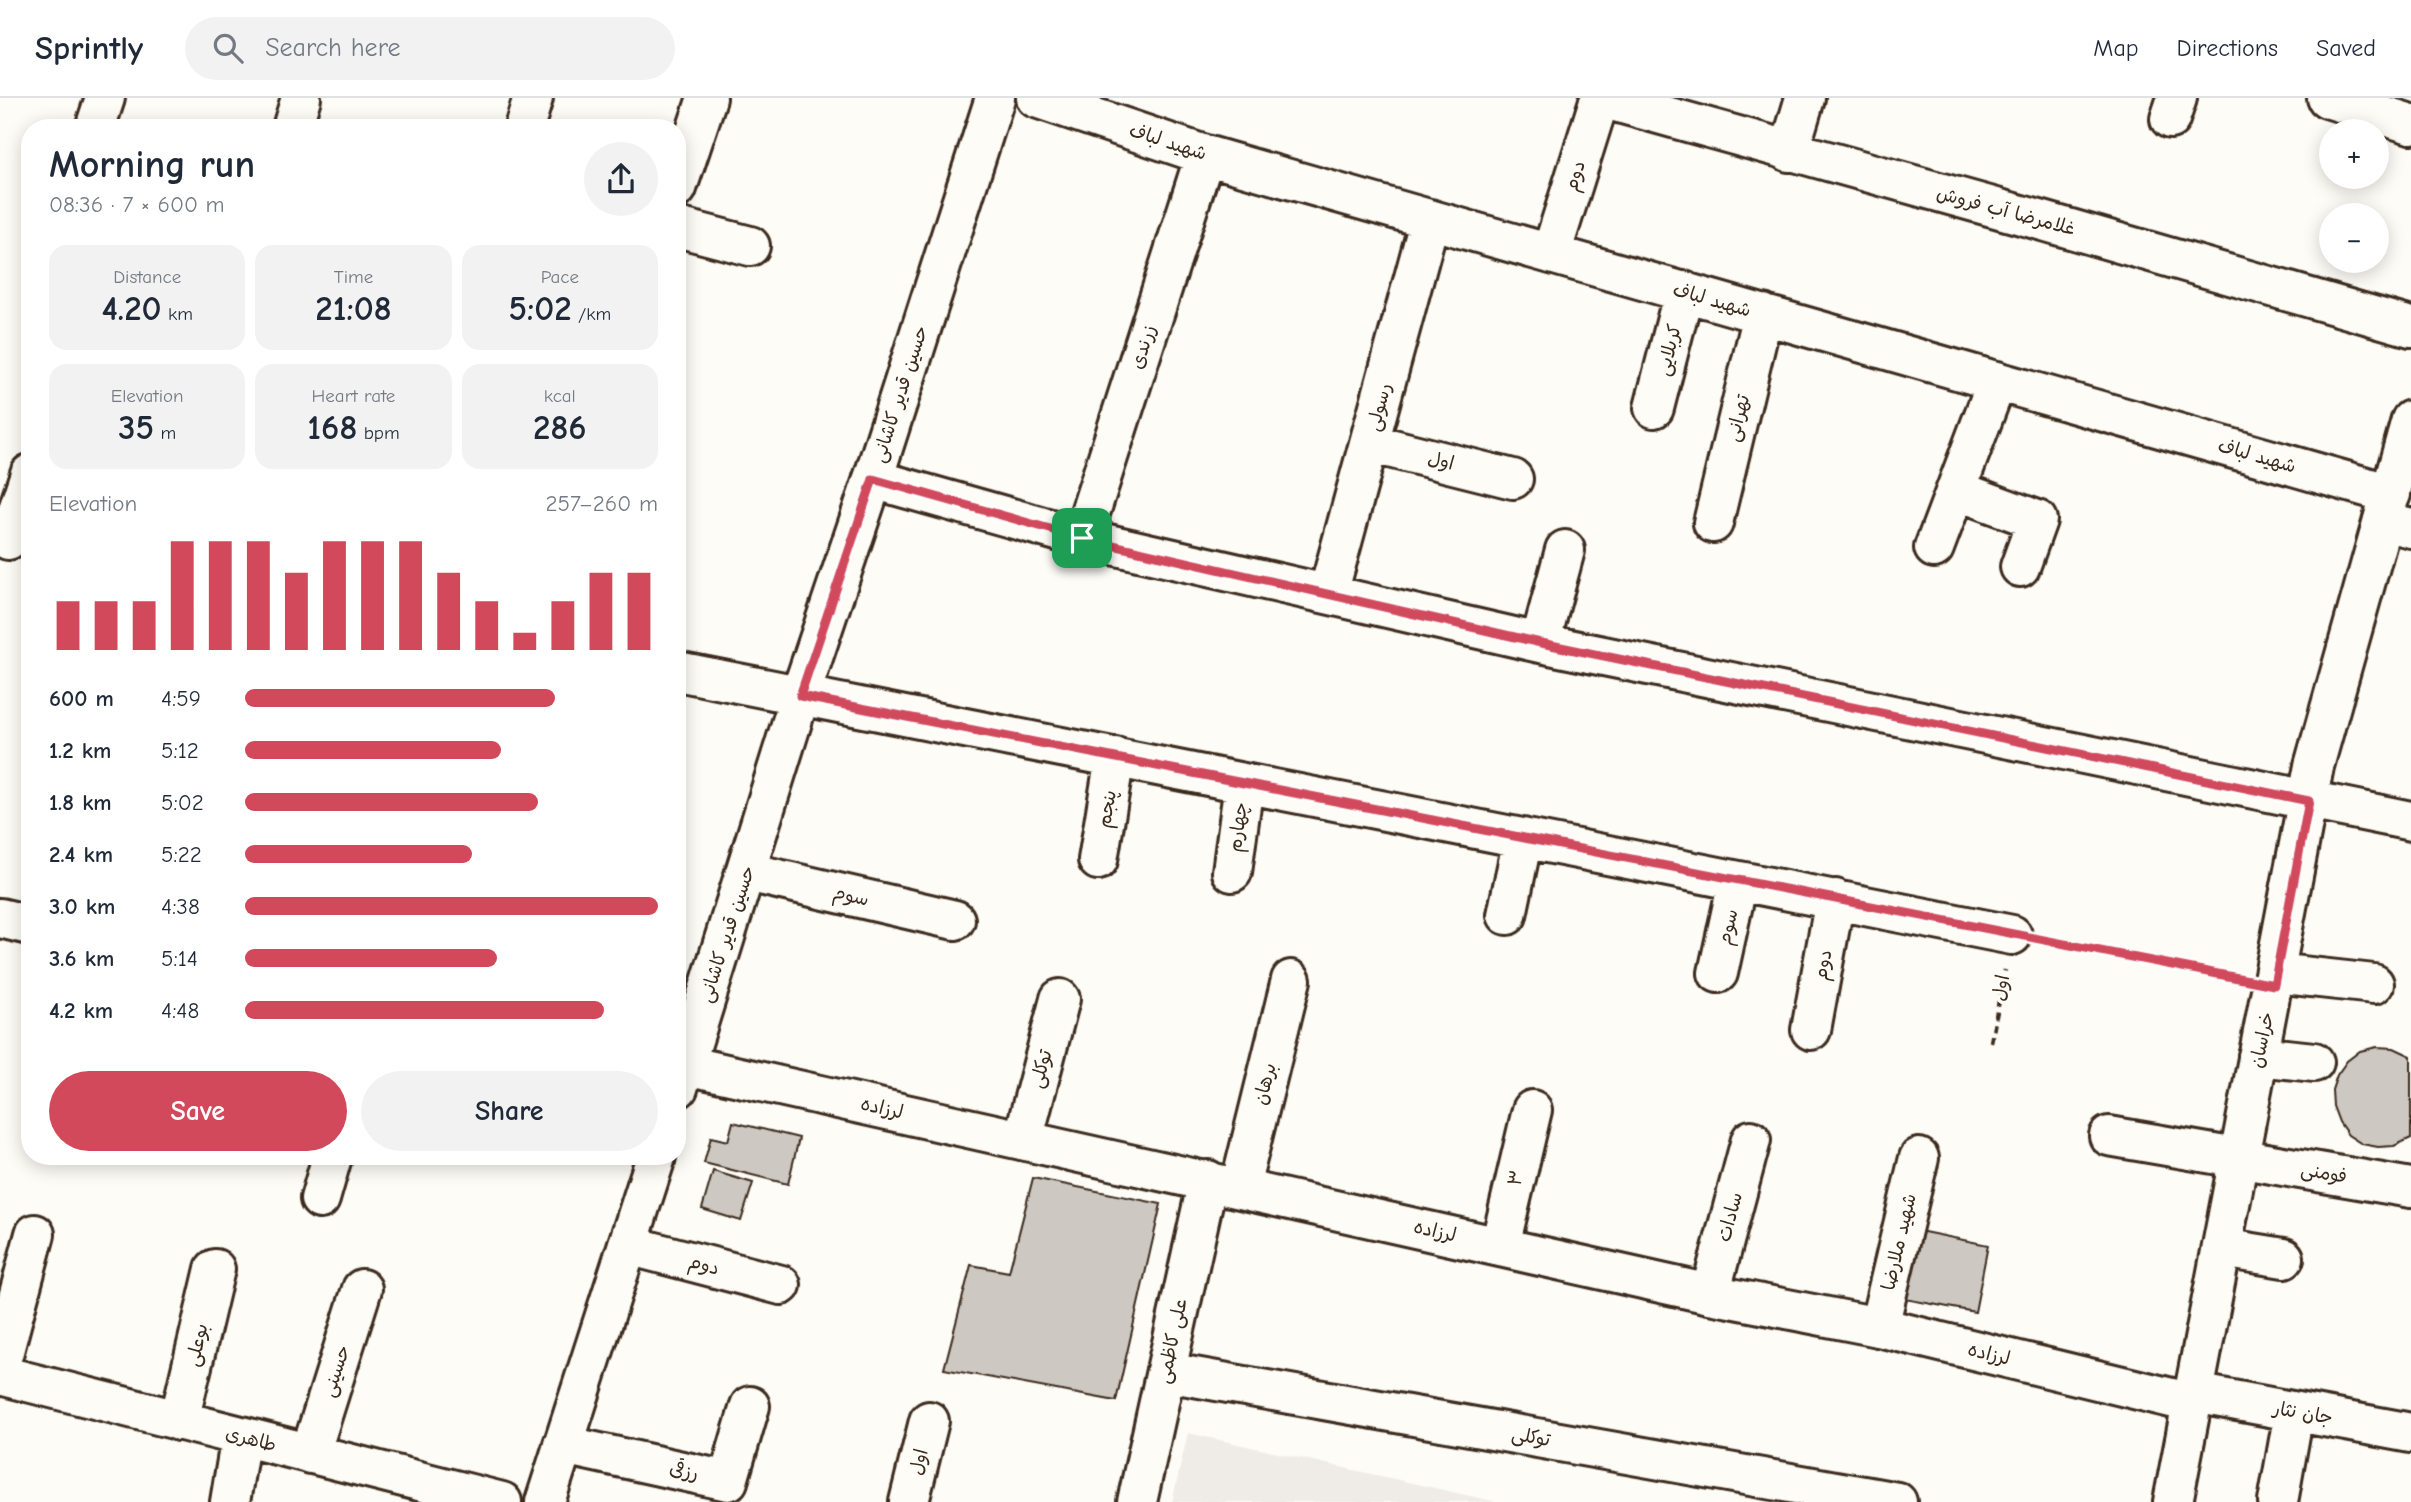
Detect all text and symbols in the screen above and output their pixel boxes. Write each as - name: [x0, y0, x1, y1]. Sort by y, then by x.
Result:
- search box: [185, 17, 675, 80]
- text: Sprintly: [35, 29, 143, 67]
- icon: search: [209, 29, 247, 67]
- text: Search here: [265, 33, 401, 63]
- text: Map: [2093, 34, 2139, 62]
- text: Directions: [2177, 34, 2278, 62]
- text: Saved: [2316, 34, 2376, 62]
- street label: شهید لباف: [1126, 119, 1210, 165]
- map controls: [2319, 119, 2389, 273]
- button: +: [2319, 119, 2389, 189]
- button: share: [584, 142, 658, 216]
- text: Morning run: [49, 143, 255, 187]
- street label: دوم: [1560, 158, 1593, 195]
- street label: غلامرضا آب فروش: [1934, 182, 2078, 240]
- text: 08:36 · 7 × 600 m: [49, 191, 225, 218]
- button: −: [2319, 203, 2389, 273]
- text: Distance: [113, 266, 181, 288]
- text: Time: [334, 266, 373, 288]
- text: Pace: [541, 266, 579, 288]
- street label: شهید لباف: [1670, 278, 1754, 322]
- text: 4.20: [101, 288, 162, 329]
- text: 21:08: [315, 288, 392, 329]
- text: 5:02: [508, 288, 572, 329]
- text: km: [162, 303, 193, 325]
- text: /km: [572, 303, 611, 325]
- street label: زرندی: [1126, 322, 1160, 372]
- street label: کربلایی: [1652, 322, 1687, 378]
- street label: حسین قدیر کاشانی: [868, 323, 933, 466]
- street label: رسولی: [1362, 381, 1397, 434]
- text: Elevation: [111, 385, 184, 407]
- text: Heart rate: [312, 385, 395, 407]
- text: kcal: [544, 385, 576, 407]
- street label: تهرانی: [1722, 392, 1756, 444]
- text: 35: [118, 407, 154, 448]
- text: 168: [307, 407, 357, 448]
- text: 286: [533, 407, 587, 448]
- text: m: [154, 422, 176, 444]
- text: bpm: [357, 422, 400, 444]
- street label: شهید لباف: [2215, 434, 2299, 478]
- street label: اول: [1426, 447, 1456, 475]
- text: Elevation: [49, 490, 137, 517]
- text: 257–260 m: [545, 490, 658, 517]
- pin: [1052, 508, 1112, 568]
- icon: arrive: [1063, 519, 1101, 557]
- text: 600 m: [49, 685, 114, 712]
- text: 4:59: [161, 685, 201, 712]
- text: 1.2 km: [49, 737, 111, 764]
- text: 5:12: [161, 737, 199, 764]
- street label: پنجم: [1093, 788, 1124, 830]
- text: 1.8 km: [49, 789, 112, 816]
- text: 5:02: [161, 789, 204, 816]
- street label: چهارم: [1224, 801, 1255, 854]
- text: 2.4 km: [49, 841, 113, 868]
- text: 5:22: [161, 841, 202, 868]
- street label: حسین قدیر کاشانی: [695, 863, 760, 1006]
- street label: سوم: [830, 881, 871, 914]
- text: 3.0 km: [49, 893, 115, 920]
- text: 4:38: [161, 893, 200, 920]
- street label: سوم: [1713, 907, 1746, 948]
- text: 3.6 km: [49, 945, 114, 972]
- text: 5:14: [161, 945, 198, 972]
- street label: دوم: [1809, 948, 1839, 983]
- street label: اول: [1988, 973, 2014, 1003]
- text: 4.2 km: [49, 997, 113, 1024]
- text: 4:48: [161, 997, 199, 1024]
- street label: خراسان: [2245, 1010, 2279, 1070]
- street label: توکلی: [1025, 1047, 1058, 1091]
- street label: برهان: [1249, 1061, 1281, 1107]
- button: Save: [49, 1071, 347, 1151]
- button: Share: [361, 1071, 658, 1151]
- street label: لرزاده: [859, 1092, 905, 1124]
- street label: فومنی: [2299, 1158, 2349, 1189]
- street label: ۳: [1504, 1168, 1528, 1188]
- street label: سادات: [1713, 1190, 1747, 1244]
- street label: شهید ملارضا: [1877, 1191, 1921, 1293]
- street label: لرزاده: [1412, 1215, 1458, 1247]
- street label: دوم: [685, 1250, 722, 1283]
- street label: علی کاظمی: [1152, 1297, 1193, 1386]
- street label: بوعلی: [181, 1321, 214, 1369]
- street label: لرزاده: [1965, 1338, 2013, 1370]
- street label: حسینی: [317, 1342, 356, 1400]
- street label: جان نثار: [2270, 1397, 2334, 1429]
- street label: طاهری: [223, 1422, 279, 1456]
- street label: توکلی: [1510, 1423, 1553, 1452]
- street label: اول: [905, 1447, 933, 1477]
- street label: رزقی: [667, 1455, 701, 1485]

